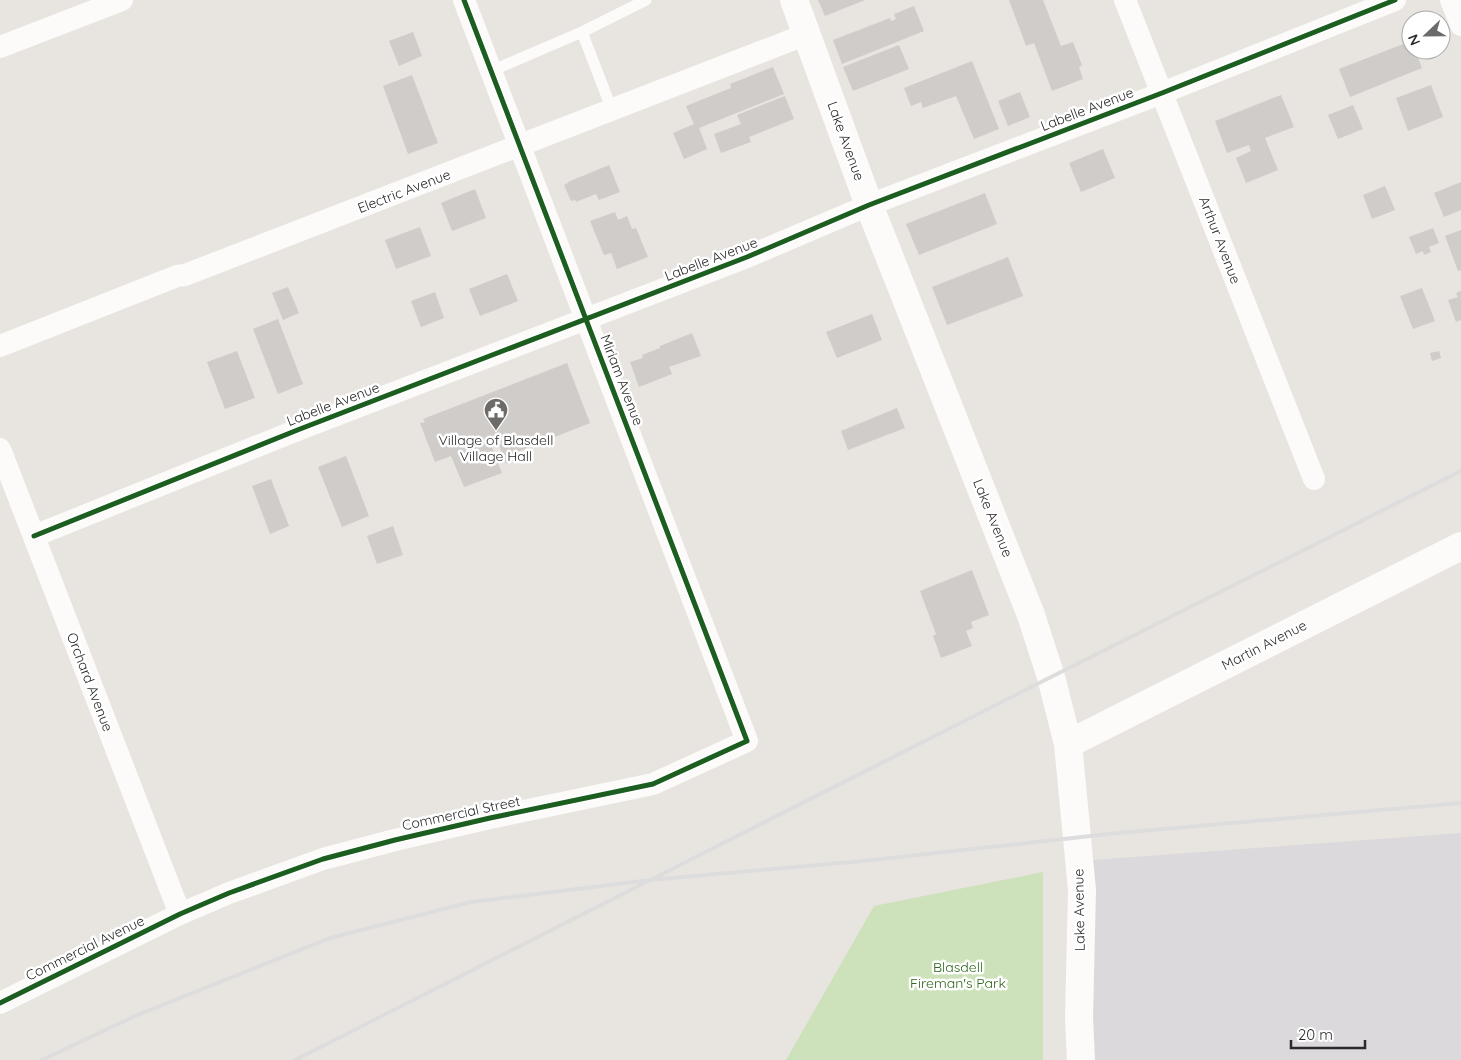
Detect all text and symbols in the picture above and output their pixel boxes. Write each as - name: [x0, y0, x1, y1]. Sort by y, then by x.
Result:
- north arrow: [1401, 10, 1451, 60]
- text: N: [1404, 32, 1424, 48]
- street label: Labelle Avenue: [1038, 83, 1136, 135]
- street label: Lake Avenue: [823, 99, 869, 183]
- street label: Electric Avenue: [355, 165, 453, 217]
- street label: Arthur Avenue: [1195, 194, 1245, 286]
- street label: Labelle Avenue: [662, 233, 760, 285]
- street label: Miriam Avenue: [596, 332, 648, 428]
- street label: Labelle Avenue: [284, 378, 382, 430]
- public building icon: Village of Blasdell Village Hall: [483, 397, 509, 431]
- place label: Village of Blasdell Village Hall: [439, 431, 553, 465]
- street label: Lake Avenue: [969, 476, 1017, 560]
- street label: Martin Avenue: [1218, 616, 1310, 674]
- street label: Orchard Avenue: [63, 630, 117, 734]
- street label: Commercial Street: [400, 792, 522, 834]
- street label: Lake Avenue: [1069, 868, 1089, 952]
- street label: Commercial Avenue: [23, 911, 147, 985]
- park label: Blasdell Fireman's Park: [910, 958, 1006, 992]
- scale bar: [1291, 1018, 1365, 1050]
- text: 20 m: [1298, 1025, 1333, 1044]

